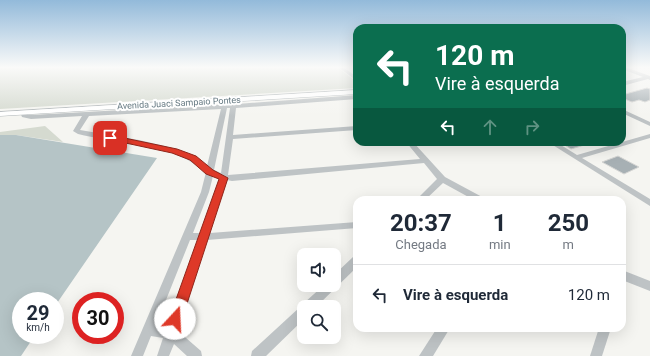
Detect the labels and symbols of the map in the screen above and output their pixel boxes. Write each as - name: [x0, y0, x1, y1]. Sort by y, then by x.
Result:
- street label: Avenida Juaci Sampaio Pontes: [117, 95, 241, 111]
- pin: [93, 121, 127, 155]
- speed limit sign: 30: [72, 292, 124, 344]
- position arrow: [154, 298, 196, 340]

